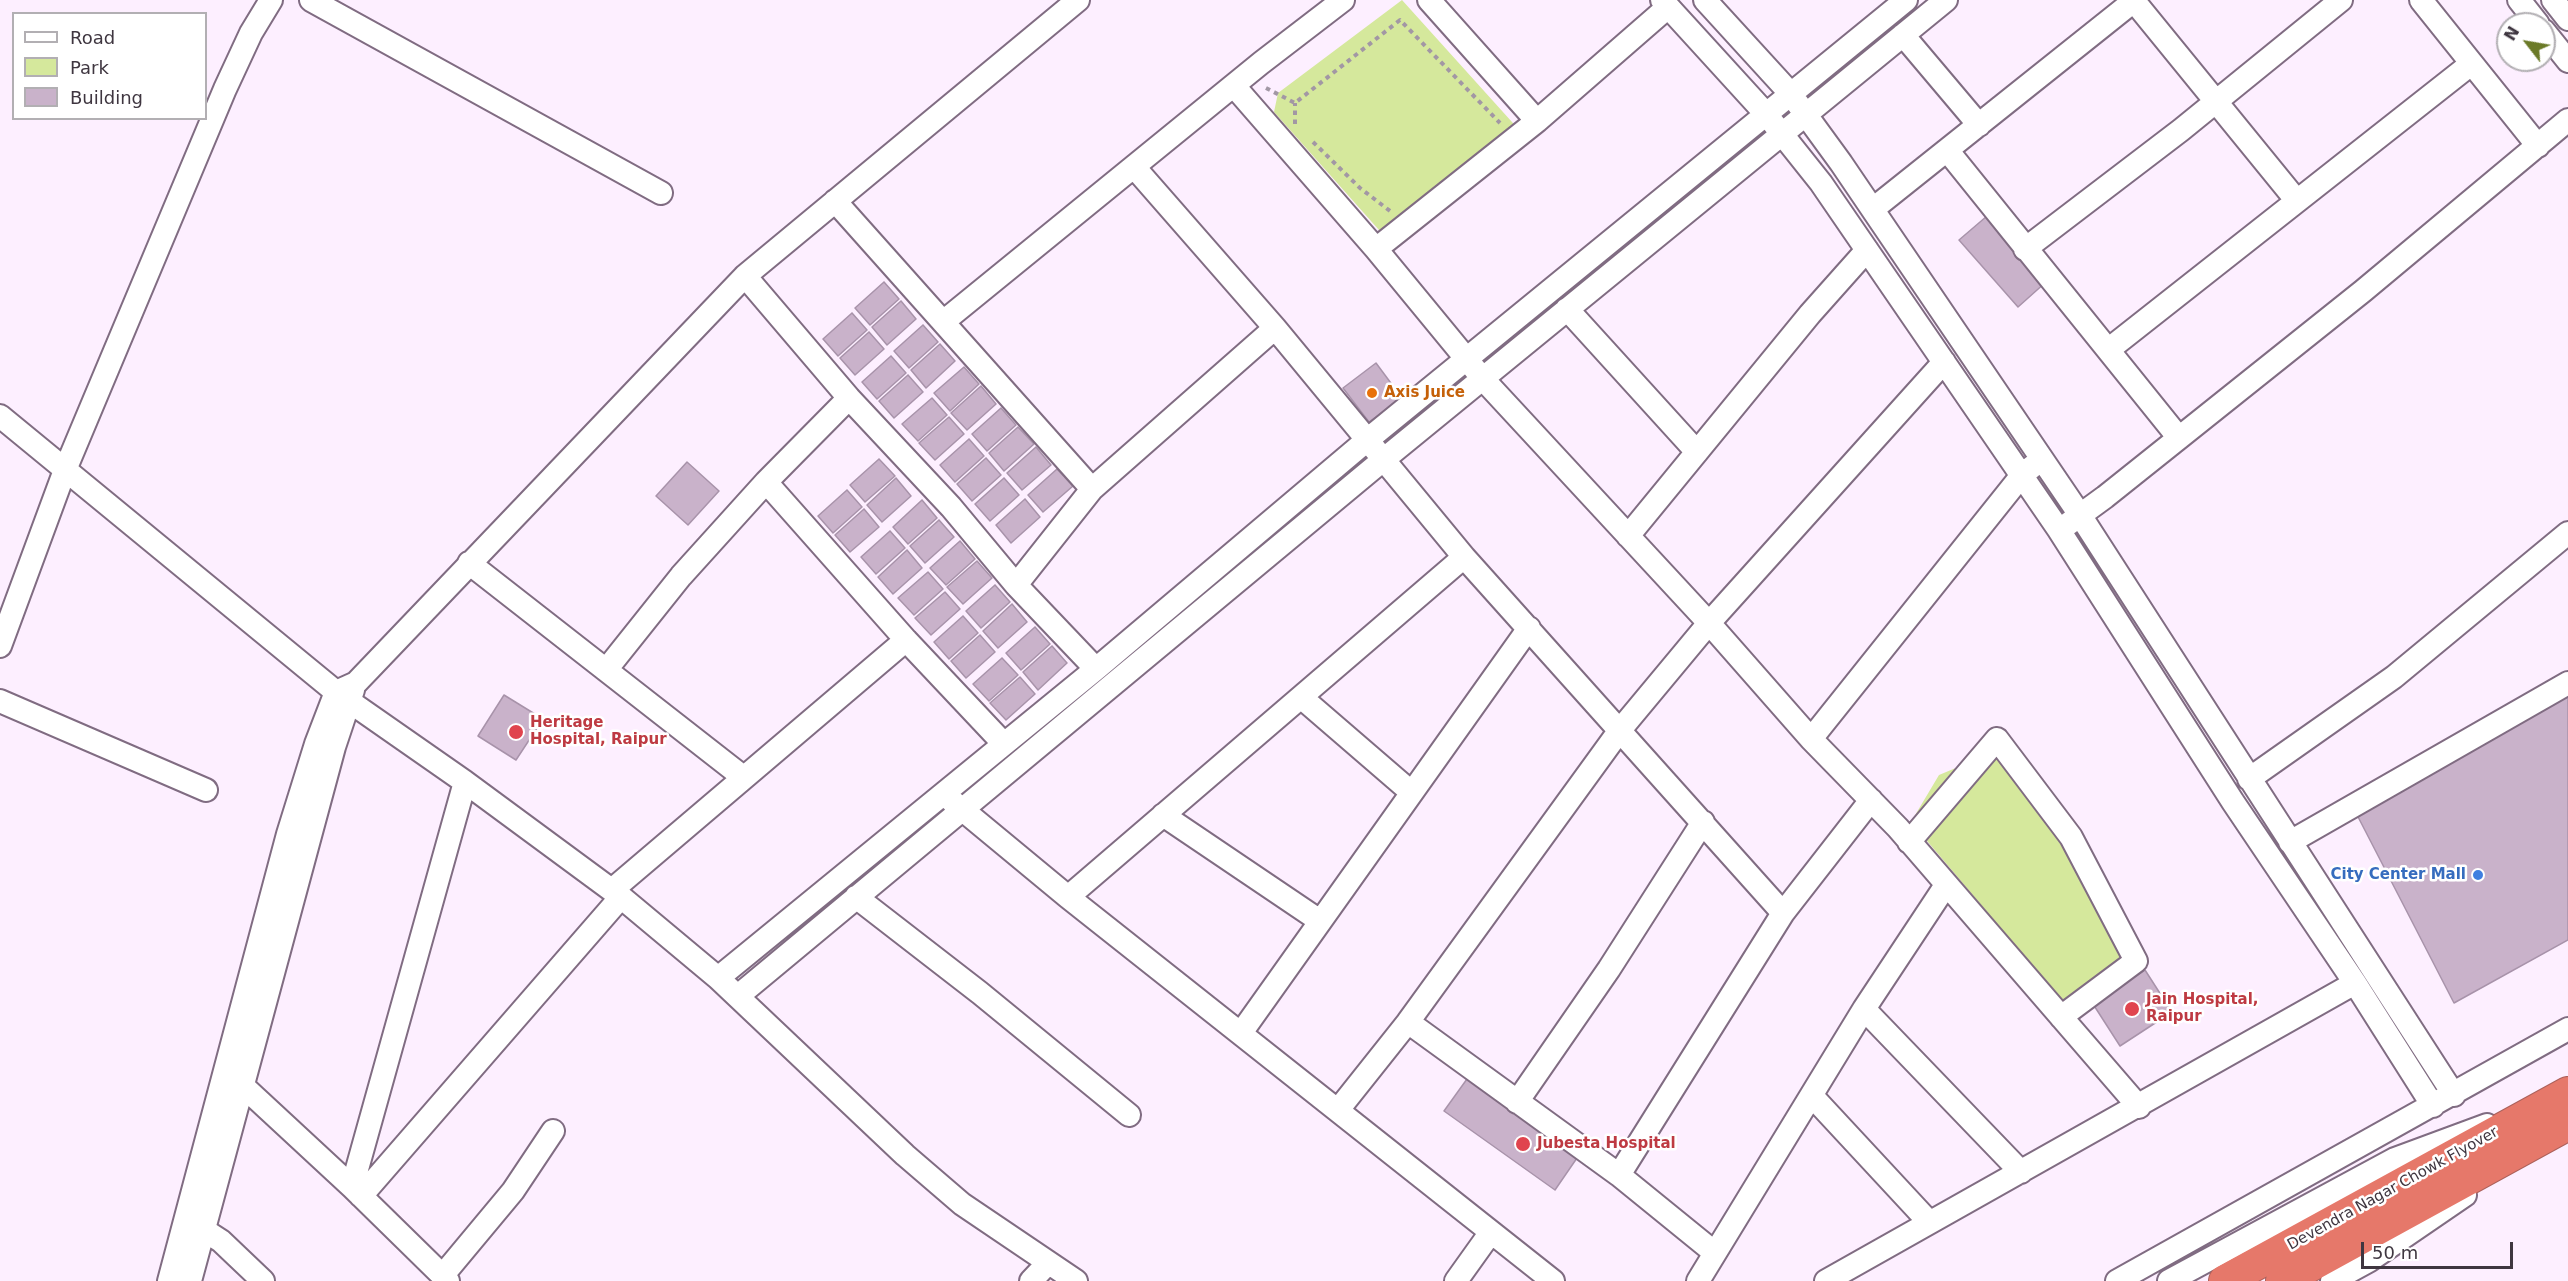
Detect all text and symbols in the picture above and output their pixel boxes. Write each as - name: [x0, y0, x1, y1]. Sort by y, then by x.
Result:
- legend: [12, 12, 207, 120]
- north arrow: [2496, 12, 2556, 72]
- text: N: [2500, 23, 2523, 44]
- text: Road: [70, 27, 115, 48]
- text: Park: [70, 57, 109, 78]
- text: Building: [70, 87, 143, 108]
- place label: Axis Juice: [1384, 384, 1465, 402]
- marker: Axis Juice: [1365, 386, 1379, 400]
- place label: Heritage Hospital, Raipur: [530, 714, 667, 749]
- marker: Heritage Hospital, Raipur: [507, 723, 525, 741]
- place label: City Center Mall: [2331, 866, 2466, 884]
- marker: City Center Mall: [2471, 868, 2485, 882]
- place label: Jain Hospital, Raipur: [2146, 991, 2259, 1026]
- marker: Jain Hospital, Raipur: [2123, 1000, 2141, 1018]
- street label: Devendra Nagar Chowk Flyover: [2285, 1123, 2501, 1255]
- marker: Jubesta Hospital: [1514, 1135, 1532, 1153]
- place label: Jubesta Hospital: [1537, 1135, 1676, 1153]
- scale bar: [2364, 1230, 2516, 1268]
- text: 50 m: [2372, 1242, 2418, 1263]

